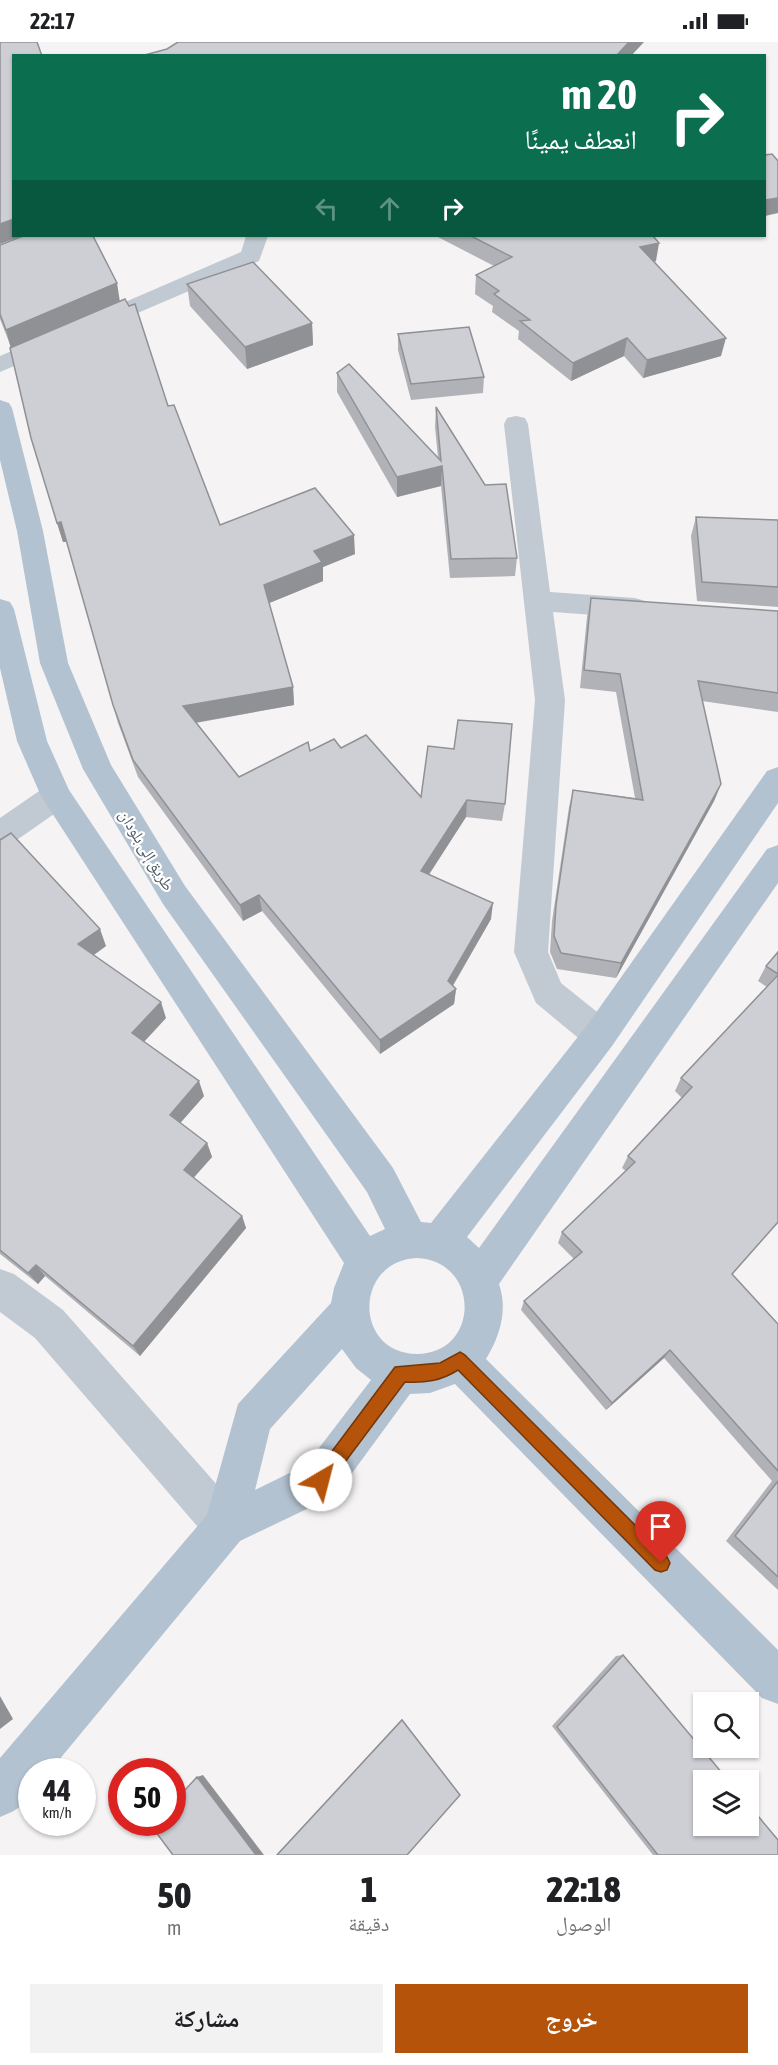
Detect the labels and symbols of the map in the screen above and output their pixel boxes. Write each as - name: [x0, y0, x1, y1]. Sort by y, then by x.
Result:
- street label: طريق إلى بلودان: [114, 806, 178, 895]
- position arrow: [289, 1448, 353, 1512]
- pin: [635, 1501, 686, 1563]
- speed limit sign: 50: [108, 1758, 186, 1836]

